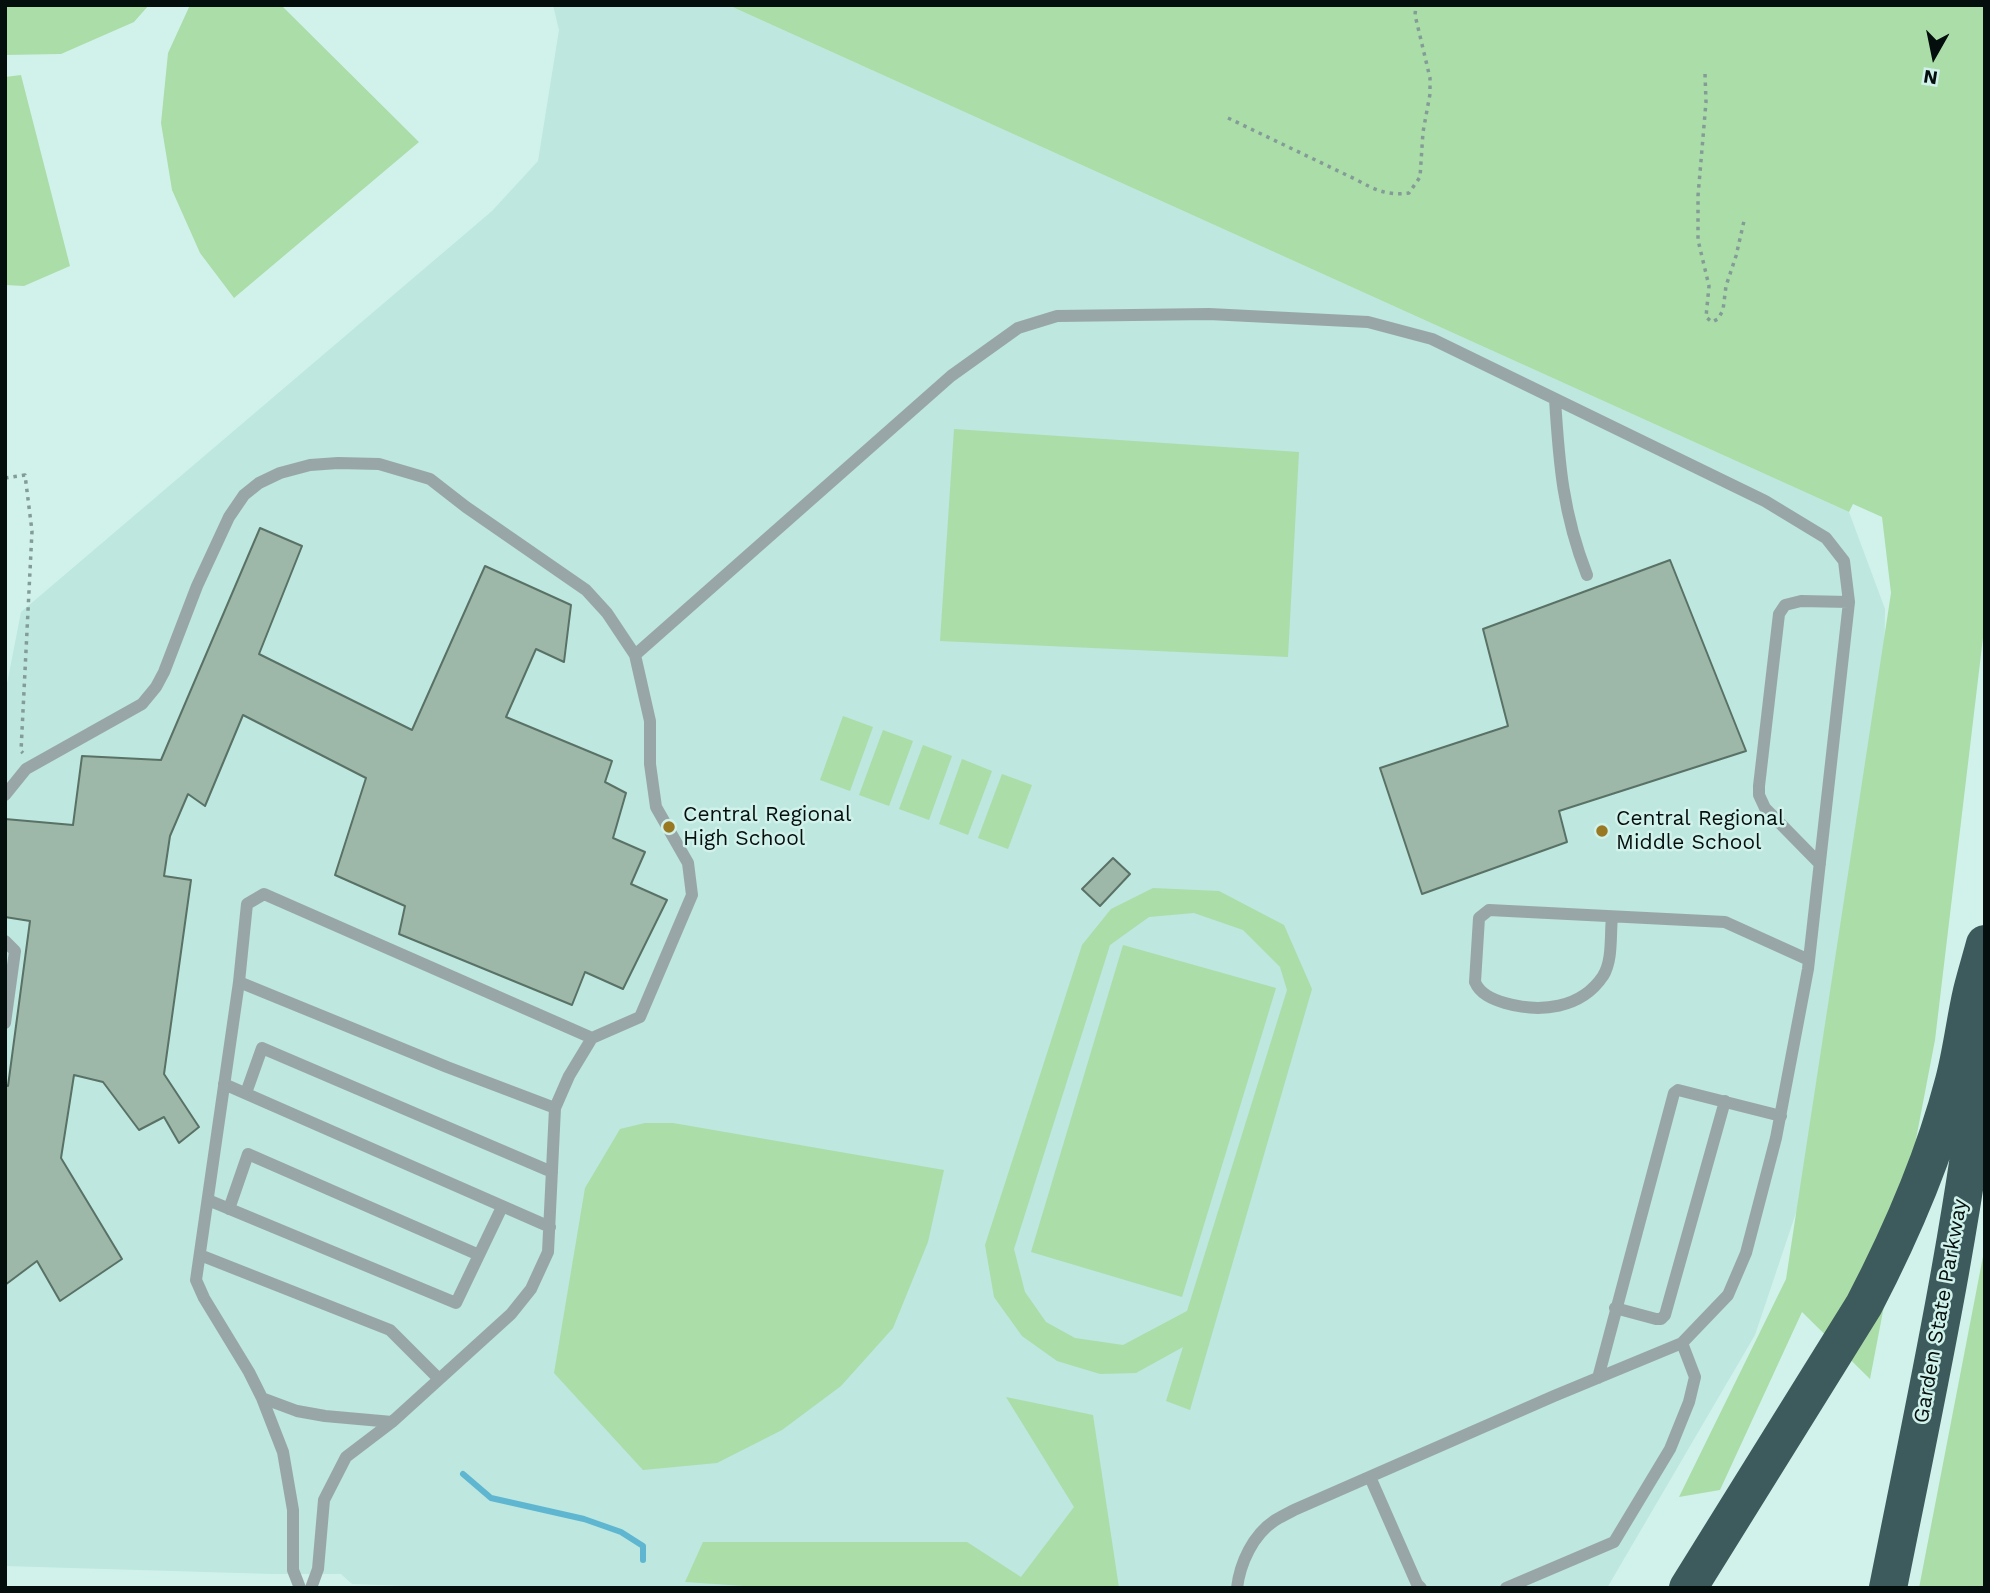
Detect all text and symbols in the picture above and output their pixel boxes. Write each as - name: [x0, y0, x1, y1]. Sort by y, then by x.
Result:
- north arrow: [1899, 21, 1969, 91]
- text: N: [1922, 65, 1939, 90]
- place label: Central Regional High School: [683, 802, 851, 852]
- place label: Central Regional Middle School: [1616, 806, 1784, 856]
- marker: Central Regional High School: [661, 819, 677, 835]
- marker: Central Regional Middle School: [1594, 823, 1610, 839]
- street label: Garden State Parkway: [1909, 1197, 1973, 1425]

